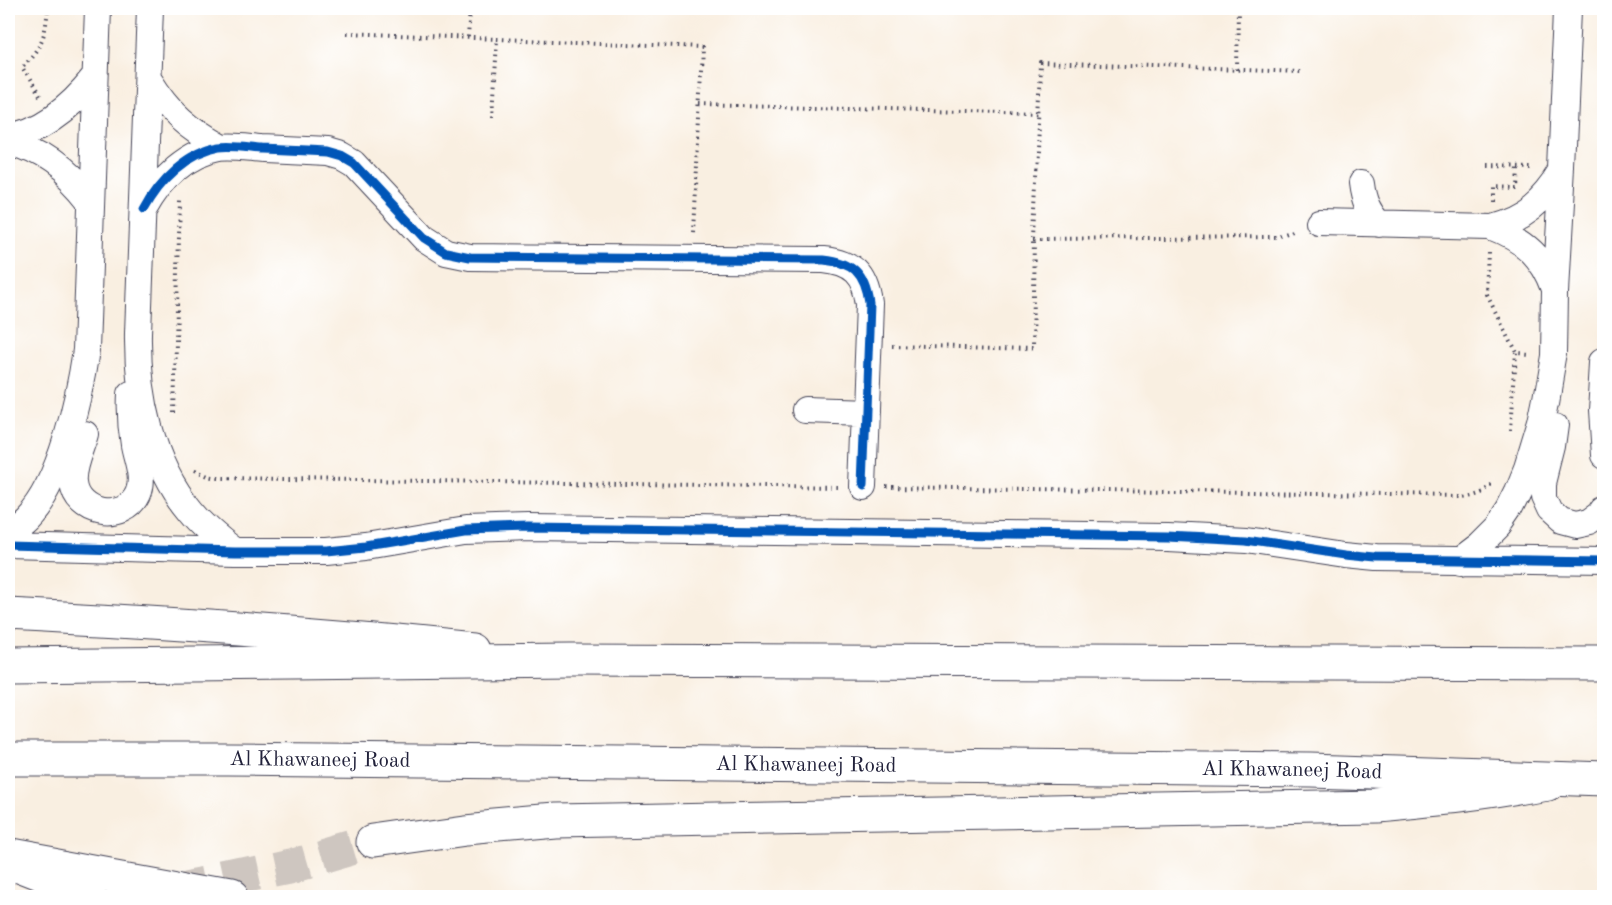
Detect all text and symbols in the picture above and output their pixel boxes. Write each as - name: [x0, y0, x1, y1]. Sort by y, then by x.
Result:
- street label: Al Khawaneej Road: [229, 749, 411, 771]
- street label: Al Khawaneej Road: [715, 753, 897, 776]
- street label: Al Khawaneej Road: [1201, 758, 1383, 783]

